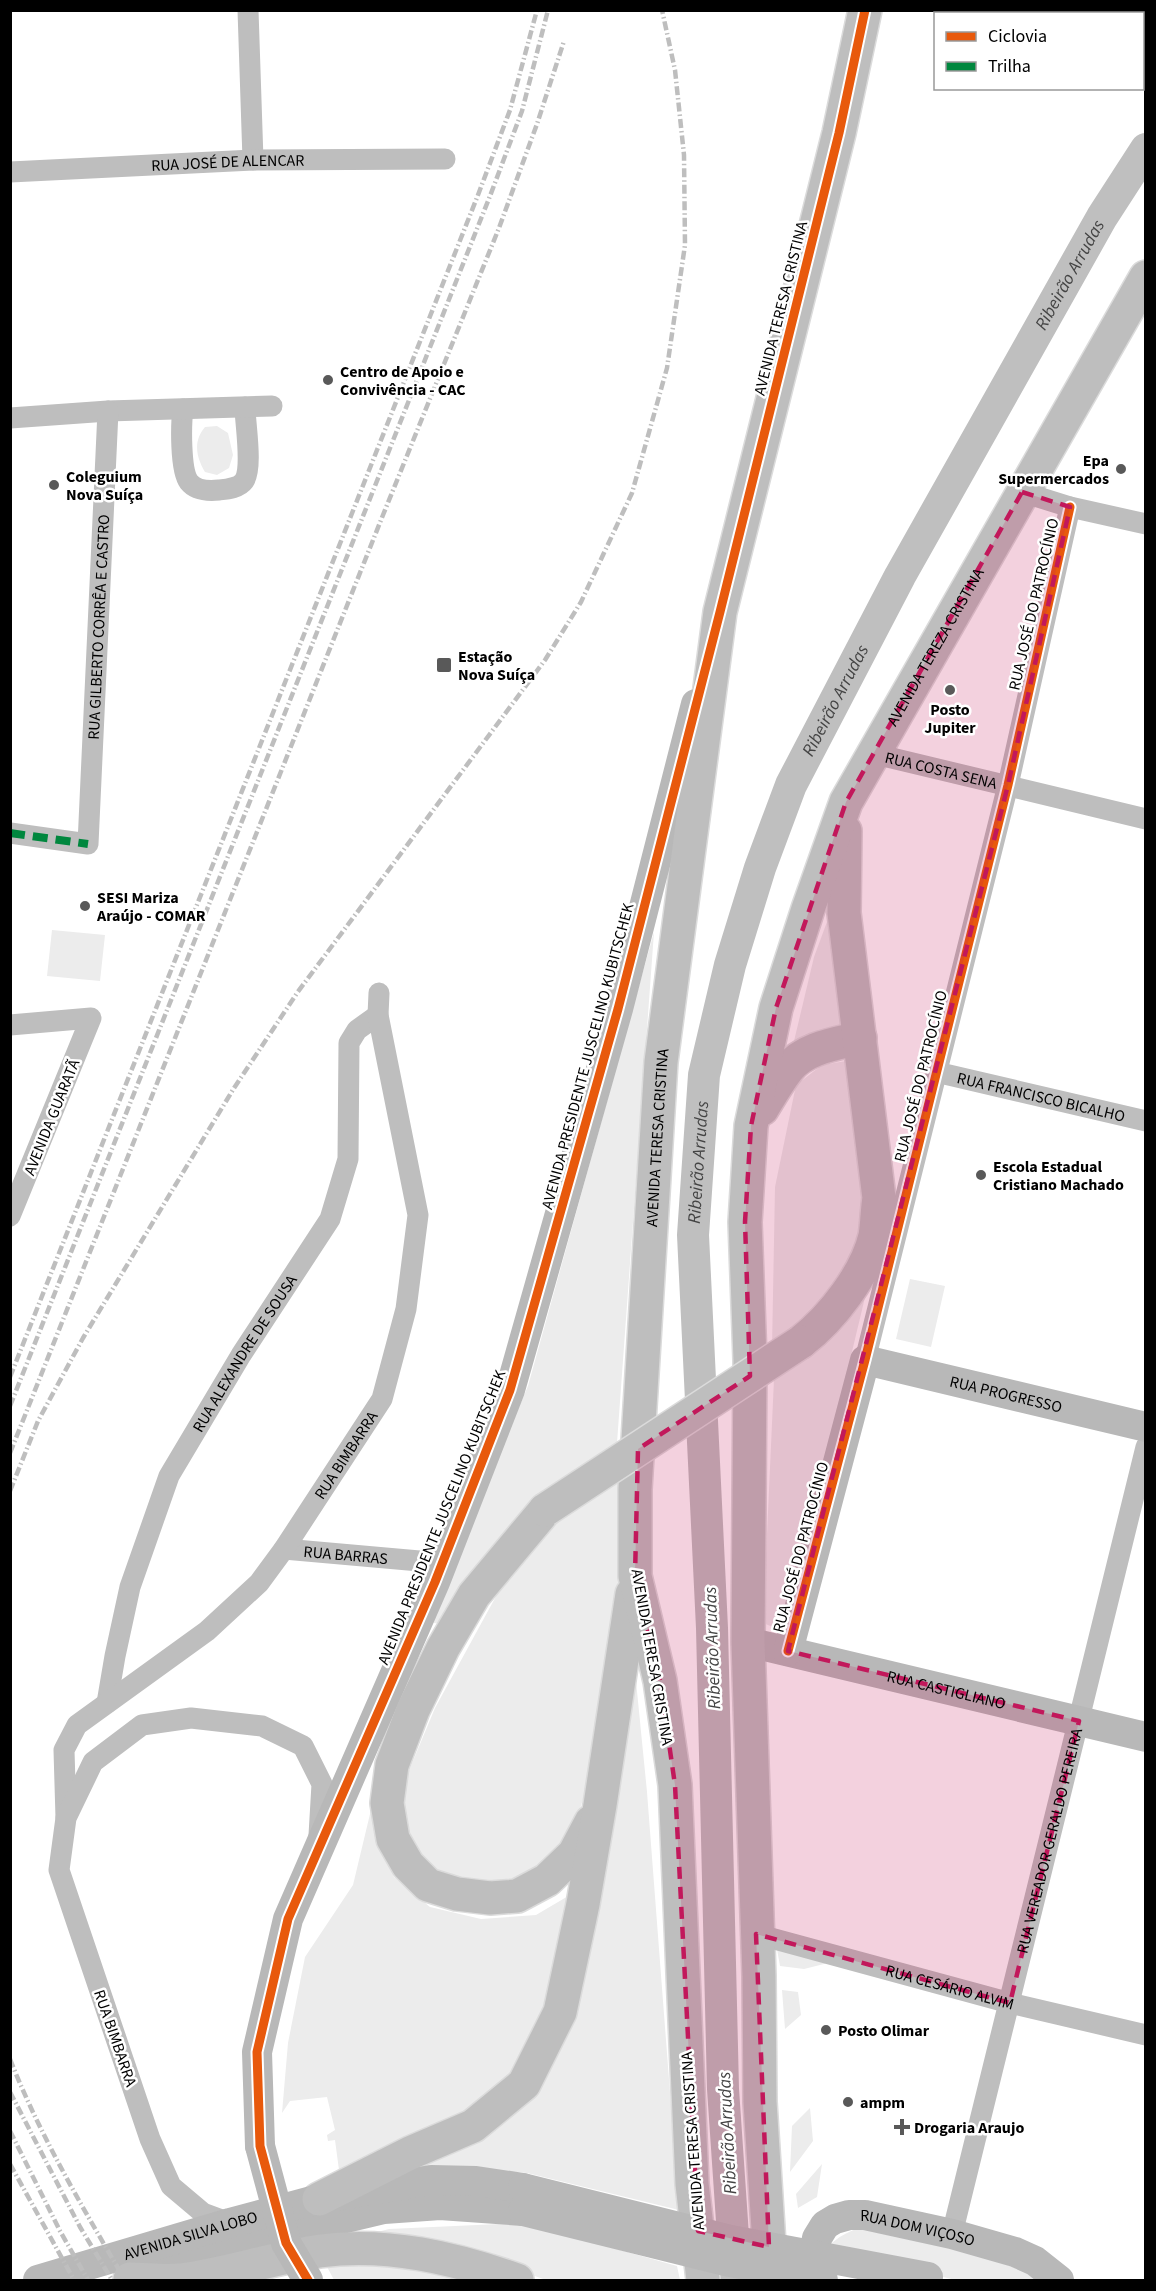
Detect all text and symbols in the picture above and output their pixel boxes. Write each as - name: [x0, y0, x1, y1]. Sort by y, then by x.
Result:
- legend: [934, 12, 1144, 90]
- text: Ciclovia: [988, 24, 1047, 49]
- text: Trilha: [988, 54, 1031, 79]
- street label: RUA JOSÉ DE ALENCAR: [151, 150, 304, 177]
- water label: Ribeirão Arrudas: [1029, 215, 1111, 335]
- street label: AVENIDA TERESA CRISTINA: [749, 219, 813, 398]
- place label: Centro de Apoio e Convivência - CAC: [340, 361, 466, 401]
- marker: Centro de Apoio e Convivência - CAC: [321, 373, 335, 387]
- place label: Epa Supermercados: [998, 450, 1109, 490]
- marker: Epa Supermercados: [1114, 462, 1128, 476]
- place label: Coleguium Nova Suíça: [66, 466, 143, 506]
- marker: Coleguium Nova Suíça: [47, 478, 61, 492]
- street label: RUA GILBERTO CORRÊA E CASTRO: [83, 514, 115, 740]
- street label: RUA JOSÉ DO PATROCÍNIO: [1003, 516, 1065, 693]
- street label: AVENIDA TEREZA CRISTINA: [882, 564, 990, 730]
- water label: Ribeirão Arrudas: [796, 640, 875, 761]
- place label: Estação Nova Suíça: [458, 646, 535, 686]
- marker: Estação Nova Suíça: [435, 656, 453, 674]
- marker: Posto Jupiter: [943, 683, 957, 697]
- place label: Posto Jupiter: [924, 699, 976, 739]
- street label: RUA COSTA SENA: [883, 747, 999, 795]
- place label: SESI Mariza Araújo - COMAR: [96, 887, 206, 927]
- marker: SESI Mariza Araújo - COMAR: [78, 899, 92, 913]
- street label: AVENIDA PRESIDENTE JUSCELINO KUBITSCHEK: [536, 900, 640, 1212]
- street label: RUA JOSÉ DO PATROCÍNIO: [889, 988, 953, 1164]
- street label: AVENIDA TERESA CRISTINA: [641, 1047, 675, 1228]
- street label: AVENIDA GUARATÃ: [19, 1056, 85, 1179]
- street label: RUA FRANCISCO BICALHO: [955, 1067, 1127, 1128]
- water label: Ribeirão Arrudas: [682, 1100, 715, 1224]
- place label: Escola Estadual Cristiano Machado: [993, 1156, 1124, 1196]
- marker: Escola Estadual Cristiano Machado: [974, 1168, 988, 1182]
- street label: RUA ALEXANDRE DE SOUSA: [188, 1270, 303, 1437]
- street label: AVENIDA PRESIDENTE JUSCELINO KUBITSCHEK: [372, 1366, 512, 1668]
- street label: RUA PROGRESSO: [947, 1371, 1064, 1419]
- street label: RUA BIMBARRA: [309, 1407, 383, 1504]
- street label: RUA JOSÉ DO PATROCÍNIO: [768, 1459, 834, 1635]
- street label: RUA BARRAS: [303, 1541, 389, 1570]
- street label: AVENIDA TERESA CRISTINA: [626, 1567, 678, 1747]
- water label: Ribeirão Arrudas: [698, 1586, 727, 1710]
- street label: RUA CASTIGLIANO: [885, 1666, 1008, 1715]
- street label: RUA VEREADOR GERALDO PEREIRA: [1012, 1726, 1088, 1956]
- street label: RUA CESÁRIO ALVIM: [883, 1960, 1017, 2016]
- street label: RUA BIMBARRA: [88, 1987, 142, 2090]
- place label: Posto Olimar: [838, 2020, 930, 2042]
- marker: Posto Olimar: [819, 2023, 833, 2037]
- street label: AVENIDA TERESA CRISTINA: [676, 2051, 710, 2231]
- water label: Ribeirão Arrudas: [712, 2071, 743, 2195]
- place label: ampm: [860, 2092, 905, 2114]
- marker: ampm: [841, 2095, 855, 2109]
- place label: Drogaria Araujo: [914, 2117, 1024, 2139]
- marker: Drogaria Araujo: [895, 2120, 909, 2134]
- street label: RUA DOM VIÇOSO: [860, 2205, 977, 2252]
- street label: AVENIDA SILVA LOBO: [121, 2206, 260, 2266]

